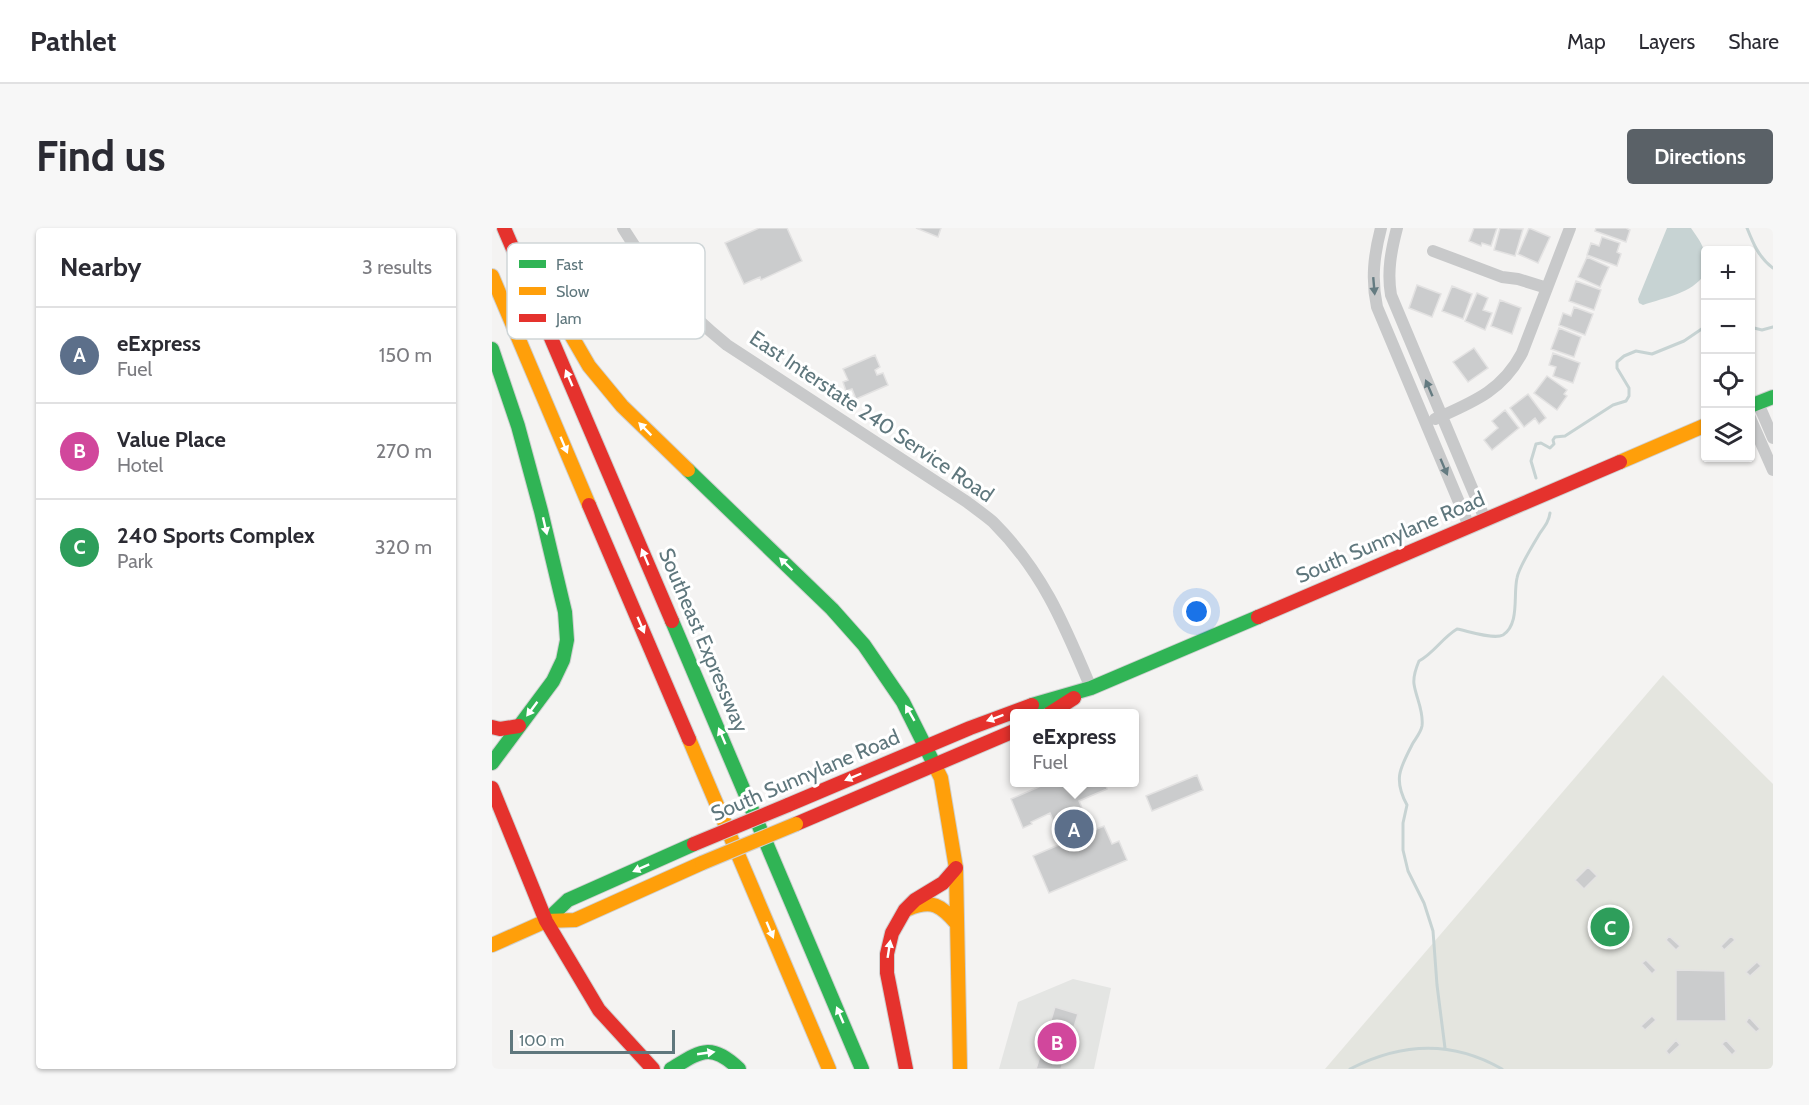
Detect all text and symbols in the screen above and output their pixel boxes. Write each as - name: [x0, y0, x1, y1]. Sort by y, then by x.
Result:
- text: Pathlet: [30, 24, 116, 58]
- text: Map: [1567, 29, 1606, 54]
- text: Layers: [1639, 29, 1695, 54]
- text: Share: [1728, 29, 1779, 54]
- button: Directions: [1627, 129, 1773, 184]
- text: Find us: [36, 130, 165, 182]
- legend: [507, 243, 705, 339]
- map controls: [1701, 246, 1755, 462]
- button: +: [1701, 246, 1755, 300]
- text: Nearby: [60, 251, 141, 283]
- text: 3 results: [362, 255, 432, 279]
- text: Fast: [556, 255, 584, 274]
- one-way arrow: [1369, 276, 1379, 295]
- text: Slow: [556, 282, 590, 301]
- button: −: [1701, 300, 1755, 354]
- text: Jam: [555, 309, 582, 328]
- street label: East Interstate 240 Service Road: [745, 325, 999, 507]
- text: eExpress: [117, 330, 201, 357]
- text: A: [73, 343, 86, 367]
- text: 150 m: [379, 343, 432, 367]
- button: locate: [1701, 354, 1755, 408]
- text: Fuel: [117, 357, 152, 381]
- one-way arrow: [564, 369, 573, 387]
- one-way arrow: [1424, 379, 1434, 397]
- button: layers: [1701, 408, 1755, 462]
- one-way arrow: [639, 422, 653, 436]
- text: Value Place: [117, 426, 226, 453]
- one-way arrow: [559, 437, 569, 455]
- text: B: [73, 439, 86, 463]
- text: 270 m: [376, 439, 432, 463]
- text: Hotel: [117, 453, 163, 477]
- one-way arrow: [1439, 458, 1449, 476]
- street label: South Sunnylane Road: [1292, 486, 1488, 588]
- one-way arrow: [540, 517, 550, 535]
- text: 240 Sports Complex: [117, 522, 315, 549]
- text: C: [73, 535, 86, 559]
- text: 320 m: [375, 535, 432, 559]
- street label: Southeast Expressway: [654, 544, 754, 736]
- one-way arrow: [640, 548, 650, 566]
- text: Park: [117, 549, 153, 573]
- one-way arrow: [778, 557, 793, 571]
- your location: [1182, 597, 1211, 626]
- one-way arrow: [636, 616, 646, 634]
- one-way arrow: [527, 701, 539, 716]
- one-way arrow: [905, 704, 915, 721]
- popup: [1010, 709, 1139, 787]
- one-way arrow: [986, 714, 1004, 724]
- text: eExpress: [1033, 723, 1116, 750]
- street label: South Sunnylane Road: [707, 724, 903, 826]
- one-way arrow: [717, 727, 727, 745]
- text: Fuel: [1033, 750, 1068, 774]
- one-way arrow: [844, 772, 862, 782]
- pin: A: [1054, 806, 1094, 852]
- one-way arrow: [632, 863, 649, 872]
- pin: C: [1590, 904, 1630, 950]
- one-way arrow: [766, 921, 775, 939]
- one-way arrow: [884, 940, 893, 959]
- one-way arrow: [834, 1006, 844, 1024]
- pin: B: [1038, 1020, 1076, 1064]
- scale bar: [510, 1027, 675, 1054]
- text: 100 m: [519, 1031, 564, 1050]
- one-way arrow: [697, 1048, 716, 1057]

